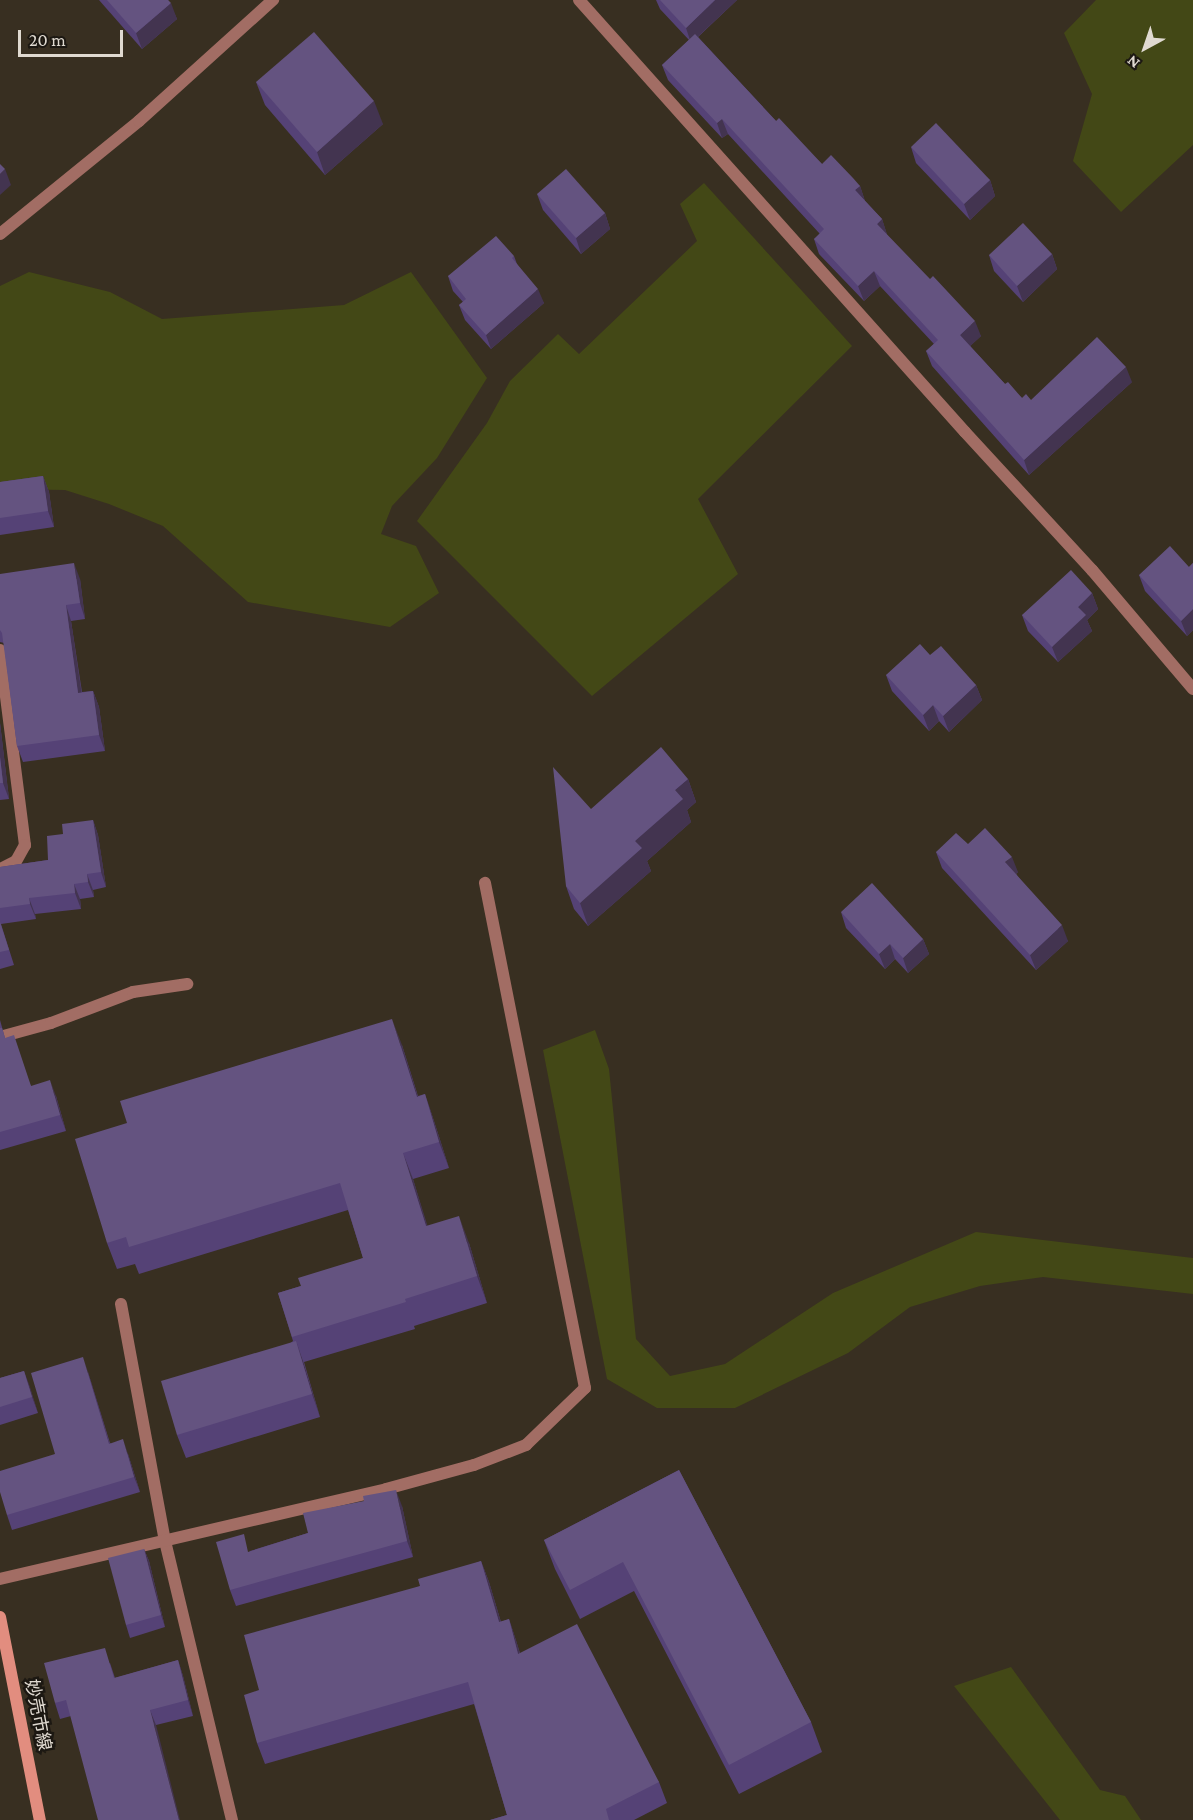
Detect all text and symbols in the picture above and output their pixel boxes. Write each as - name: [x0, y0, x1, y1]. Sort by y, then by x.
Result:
- scale bar: [21, 18, 126, 56]
- north arrow: [1115, 18, 1175, 78]
- text: 20 m: [29, 30, 66, 50]
- text: N: [1123, 52, 1143, 72]
- street label: 妙売市線: [21, 1678, 55, 1752]

